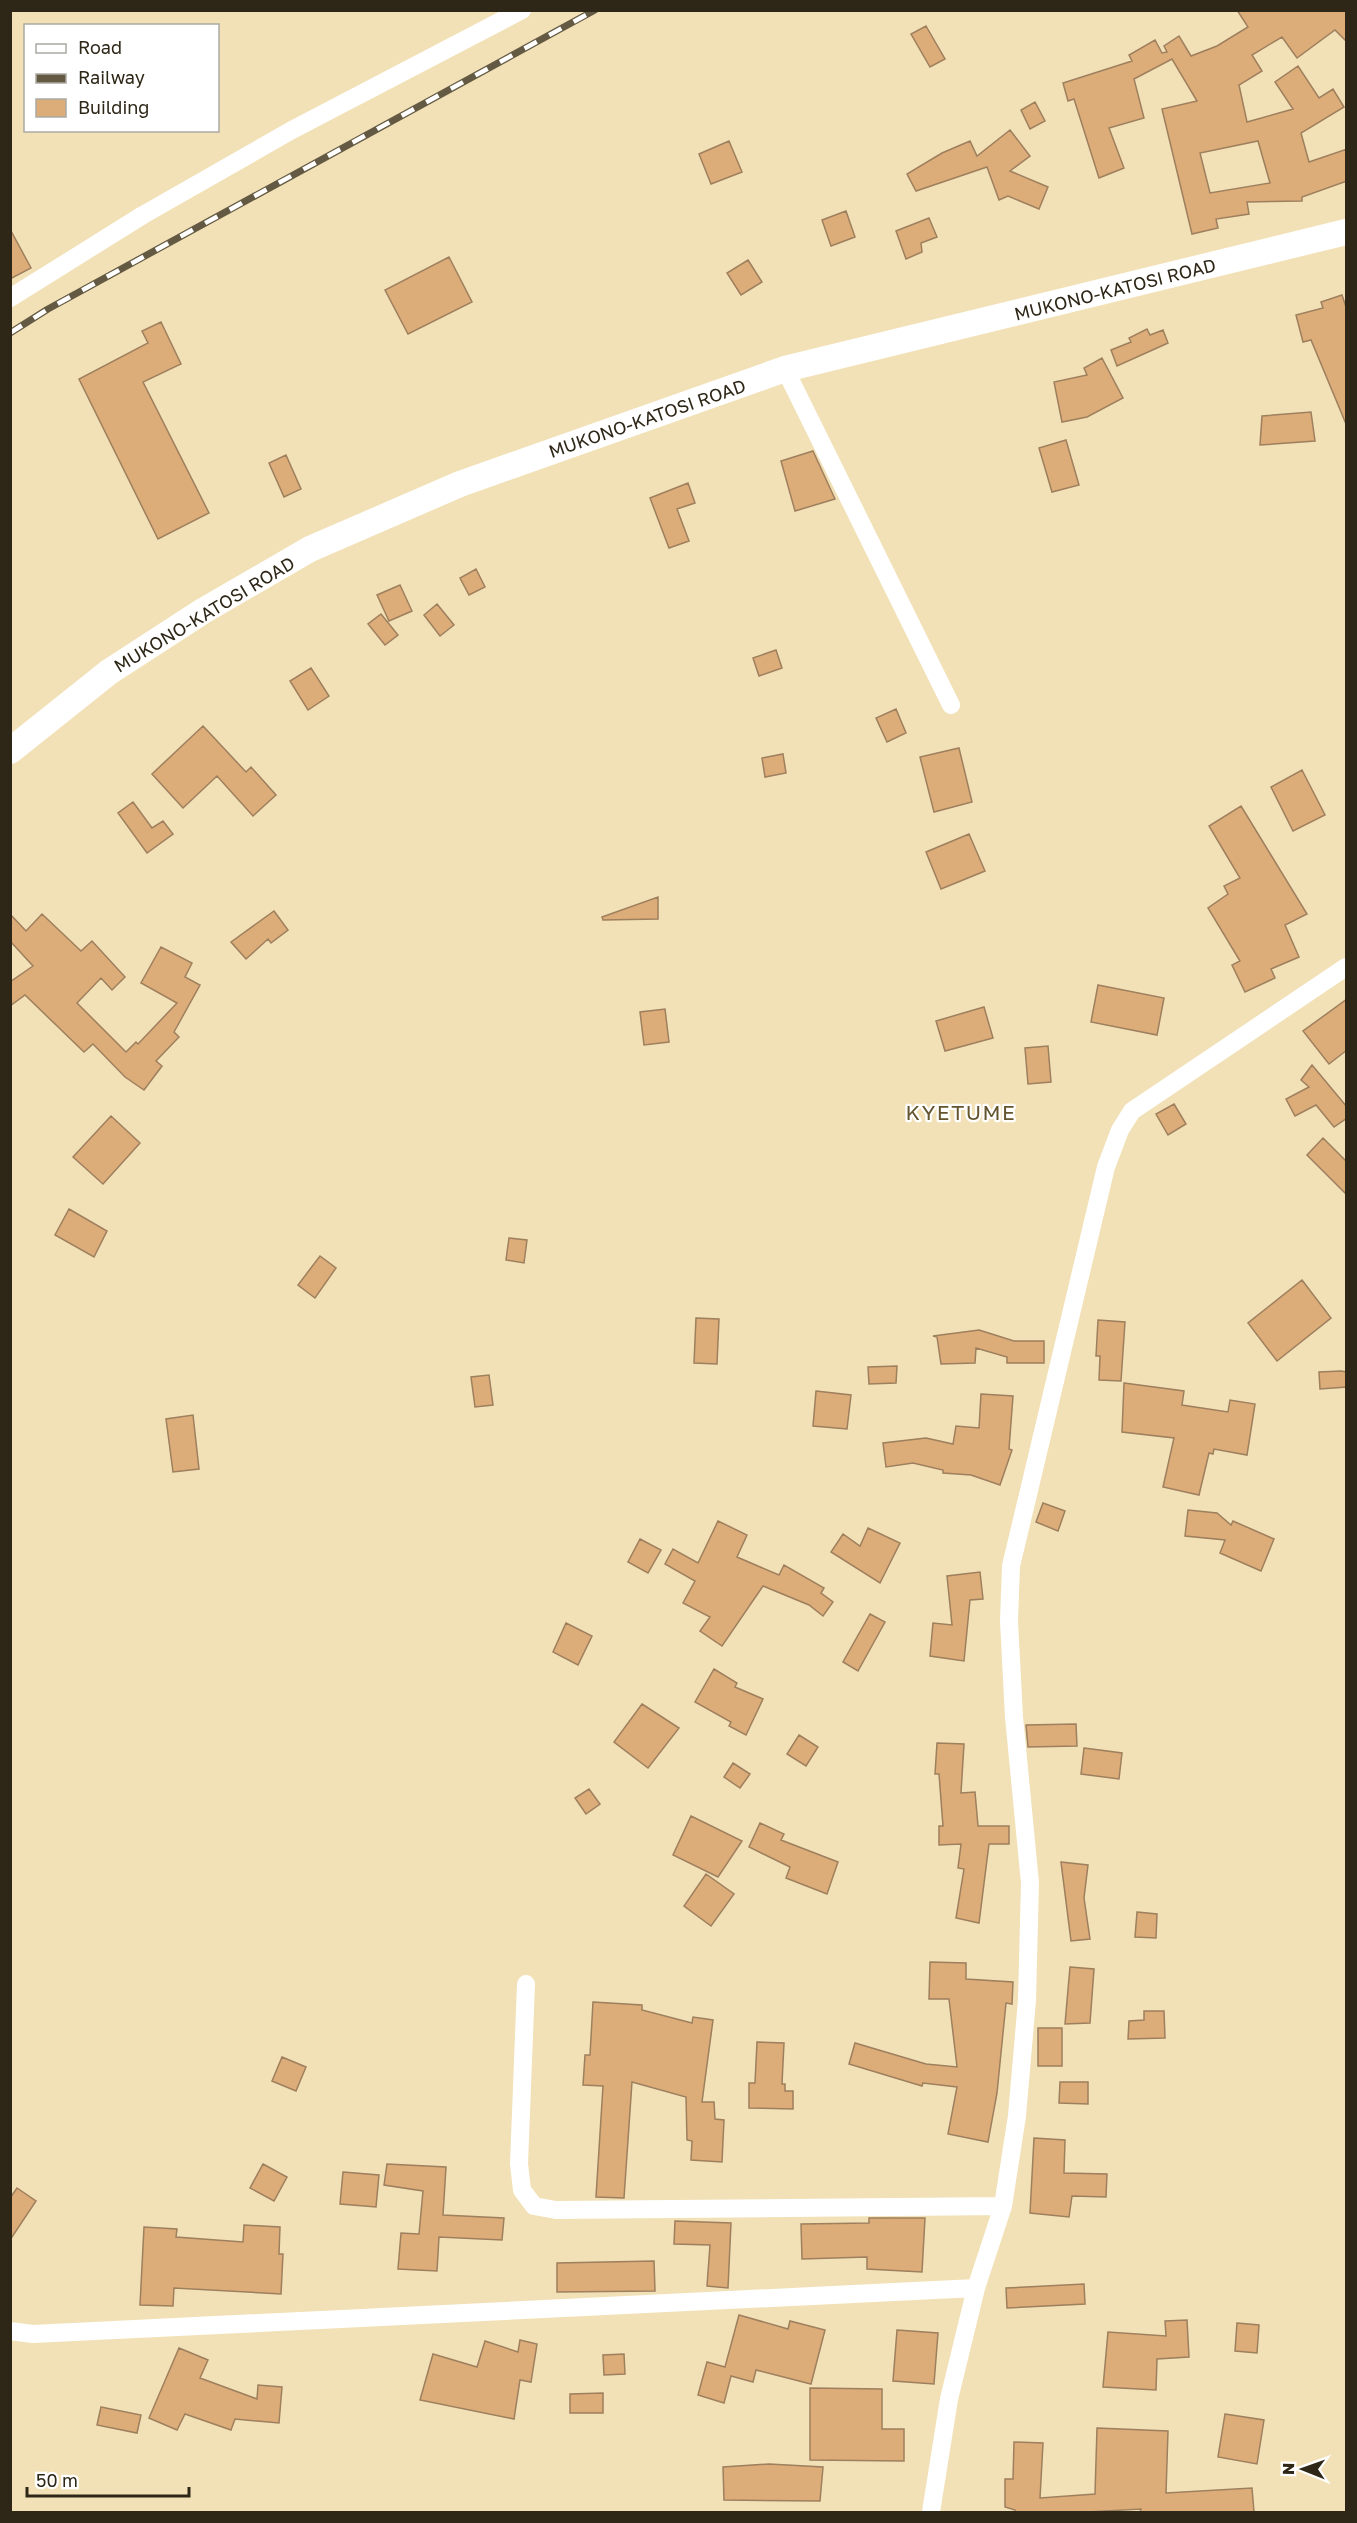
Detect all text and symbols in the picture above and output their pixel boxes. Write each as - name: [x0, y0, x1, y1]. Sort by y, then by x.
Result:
- legend: [24, 24, 219, 132]
- text: Road: [78, 36, 122, 58]
- text: Railway: [78, 66, 145, 88]
- text: Building: [78, 96, 149, 118]
- street label: MUKONO-KATOSI ROAD: [1012, 253, 1218, 325]
- street label: MUKONO-KATOSI ROAD: [546, 374, 748, 462]
- street label: MUKONO-KATOSI ROAD: [110, 551, 298, 677]
- district label: KYETUME: [906, 1099, 1016, 1125]
- north arrow: [1273, 2439, 1333, 2499]
- scale bar: [27, 2460, 189, 2498]
- text: N: [1278, 2462, 1298, 2475]
- text: 50 m: [36, 2469, 78, 2491]

